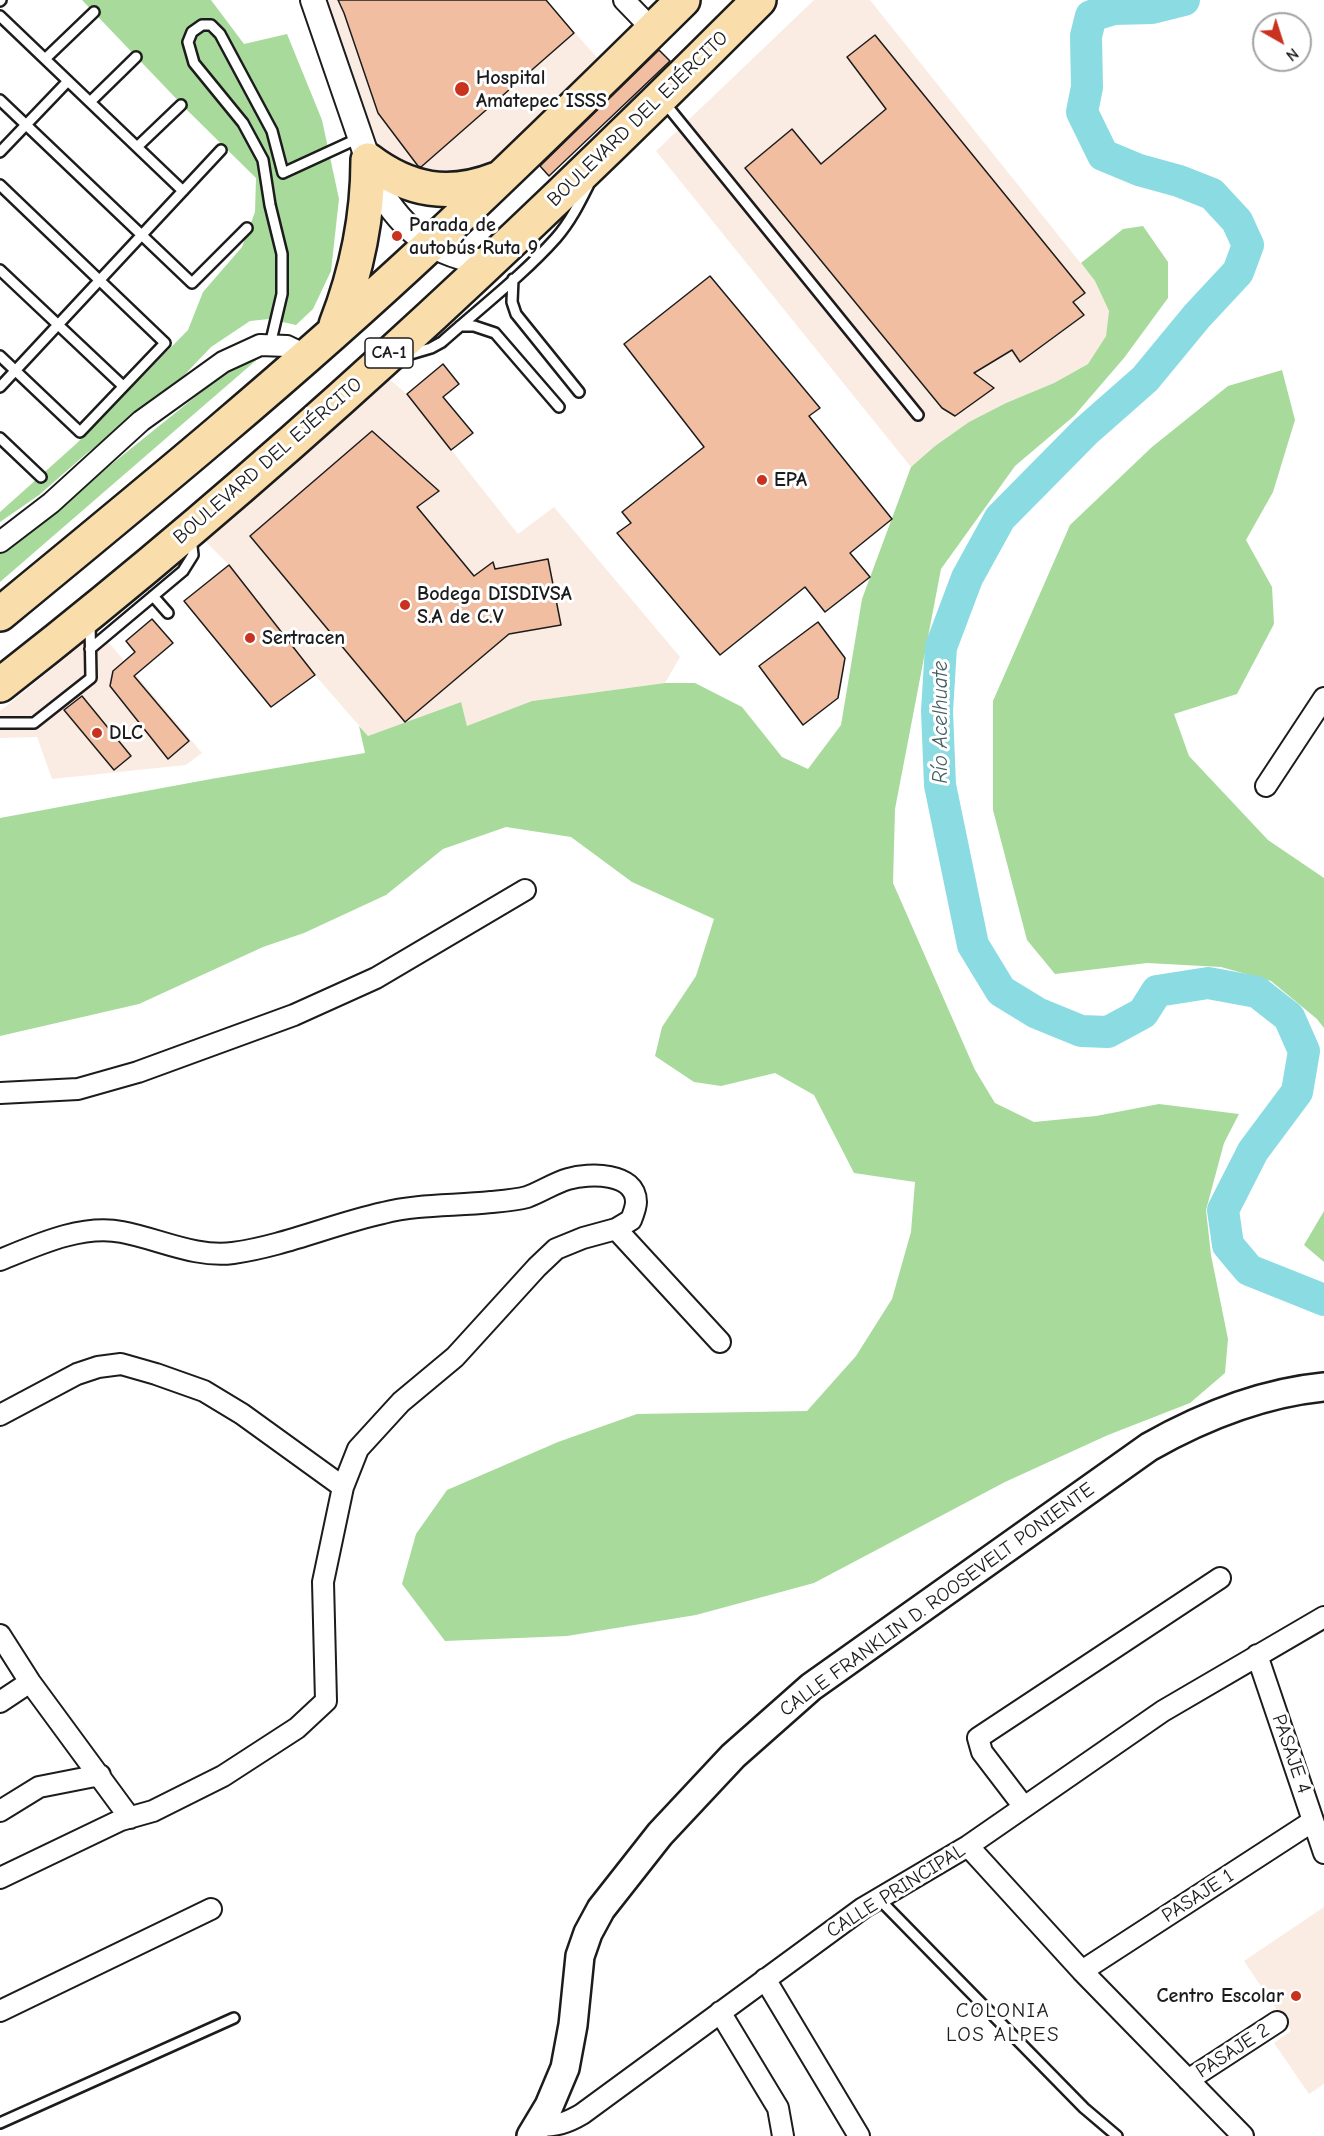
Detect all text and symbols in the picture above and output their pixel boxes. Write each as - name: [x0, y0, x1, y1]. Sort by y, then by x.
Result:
- north arrow: [1252, 12, 1312, 72]
- street label: BOULEVARD DEL EJÉRCITO: [543, 26, 733, 212]
- text: N: [1282, 44, 1302, 65]
- place label: Hospital Amatepec ISSS: [476, 66, 607, 113]
- marker: Hospital Amatepec ISSS: [453, 80, 471, 98]
- place label: Parada de autobús Ruta 9: [409, 213, 538, 260]
- marker: Parada de autobús Ruta 9: [390, 229, 404, 243]
- road number: CA-1: [365, 338, 413, 368]
- street label: BOULEVARD DEL EJÉRCITO: [169, 372, 367, 550]
- place label: EPA: [774, 468, 807, 492]
- marker: EPA: [755, 473, 769, 487]
- place label: Bodega DISDIVSA S.A de C.V: [417, 582, 572, 629]
- marker: Bodega DISDIVSA S.A de C.V: [398, 598, 412, 612]
- place label: Sertracen: [262, 626, 345, 650]
- marker: Sertracen: [243, 631, 257, 645]
- water label: Río Acelhuate: [928, 661, 954, 783]
- place label: DLC: [109, 721, 143, 745]
- marker: DLC: [90, 726, 104, 740]
- street label: CALLE FRANKLIN D. ROOSEVELT PONIENTE: [775, 1478, 1099, 1722]
- street label: PASAJE 4: [1266, 1711, 1316, 1797]
- street label: CALLE PRINCIPAL: [822, 1839, 970, 1943]
- street label: PASAJE 1: [1158, 1864, 1238, 1928]
- place label: Centro Escolar: [1156, 1984, 1284, 2008]
- marker: Centro Escolar: [1289, 1989, 1303, 2003]
- district label: COLONIA LOS ALPES: [946, 1998, 1060, 2048]
- street label: PASAJE 2: [1192, 2018, 1274, 2084]

